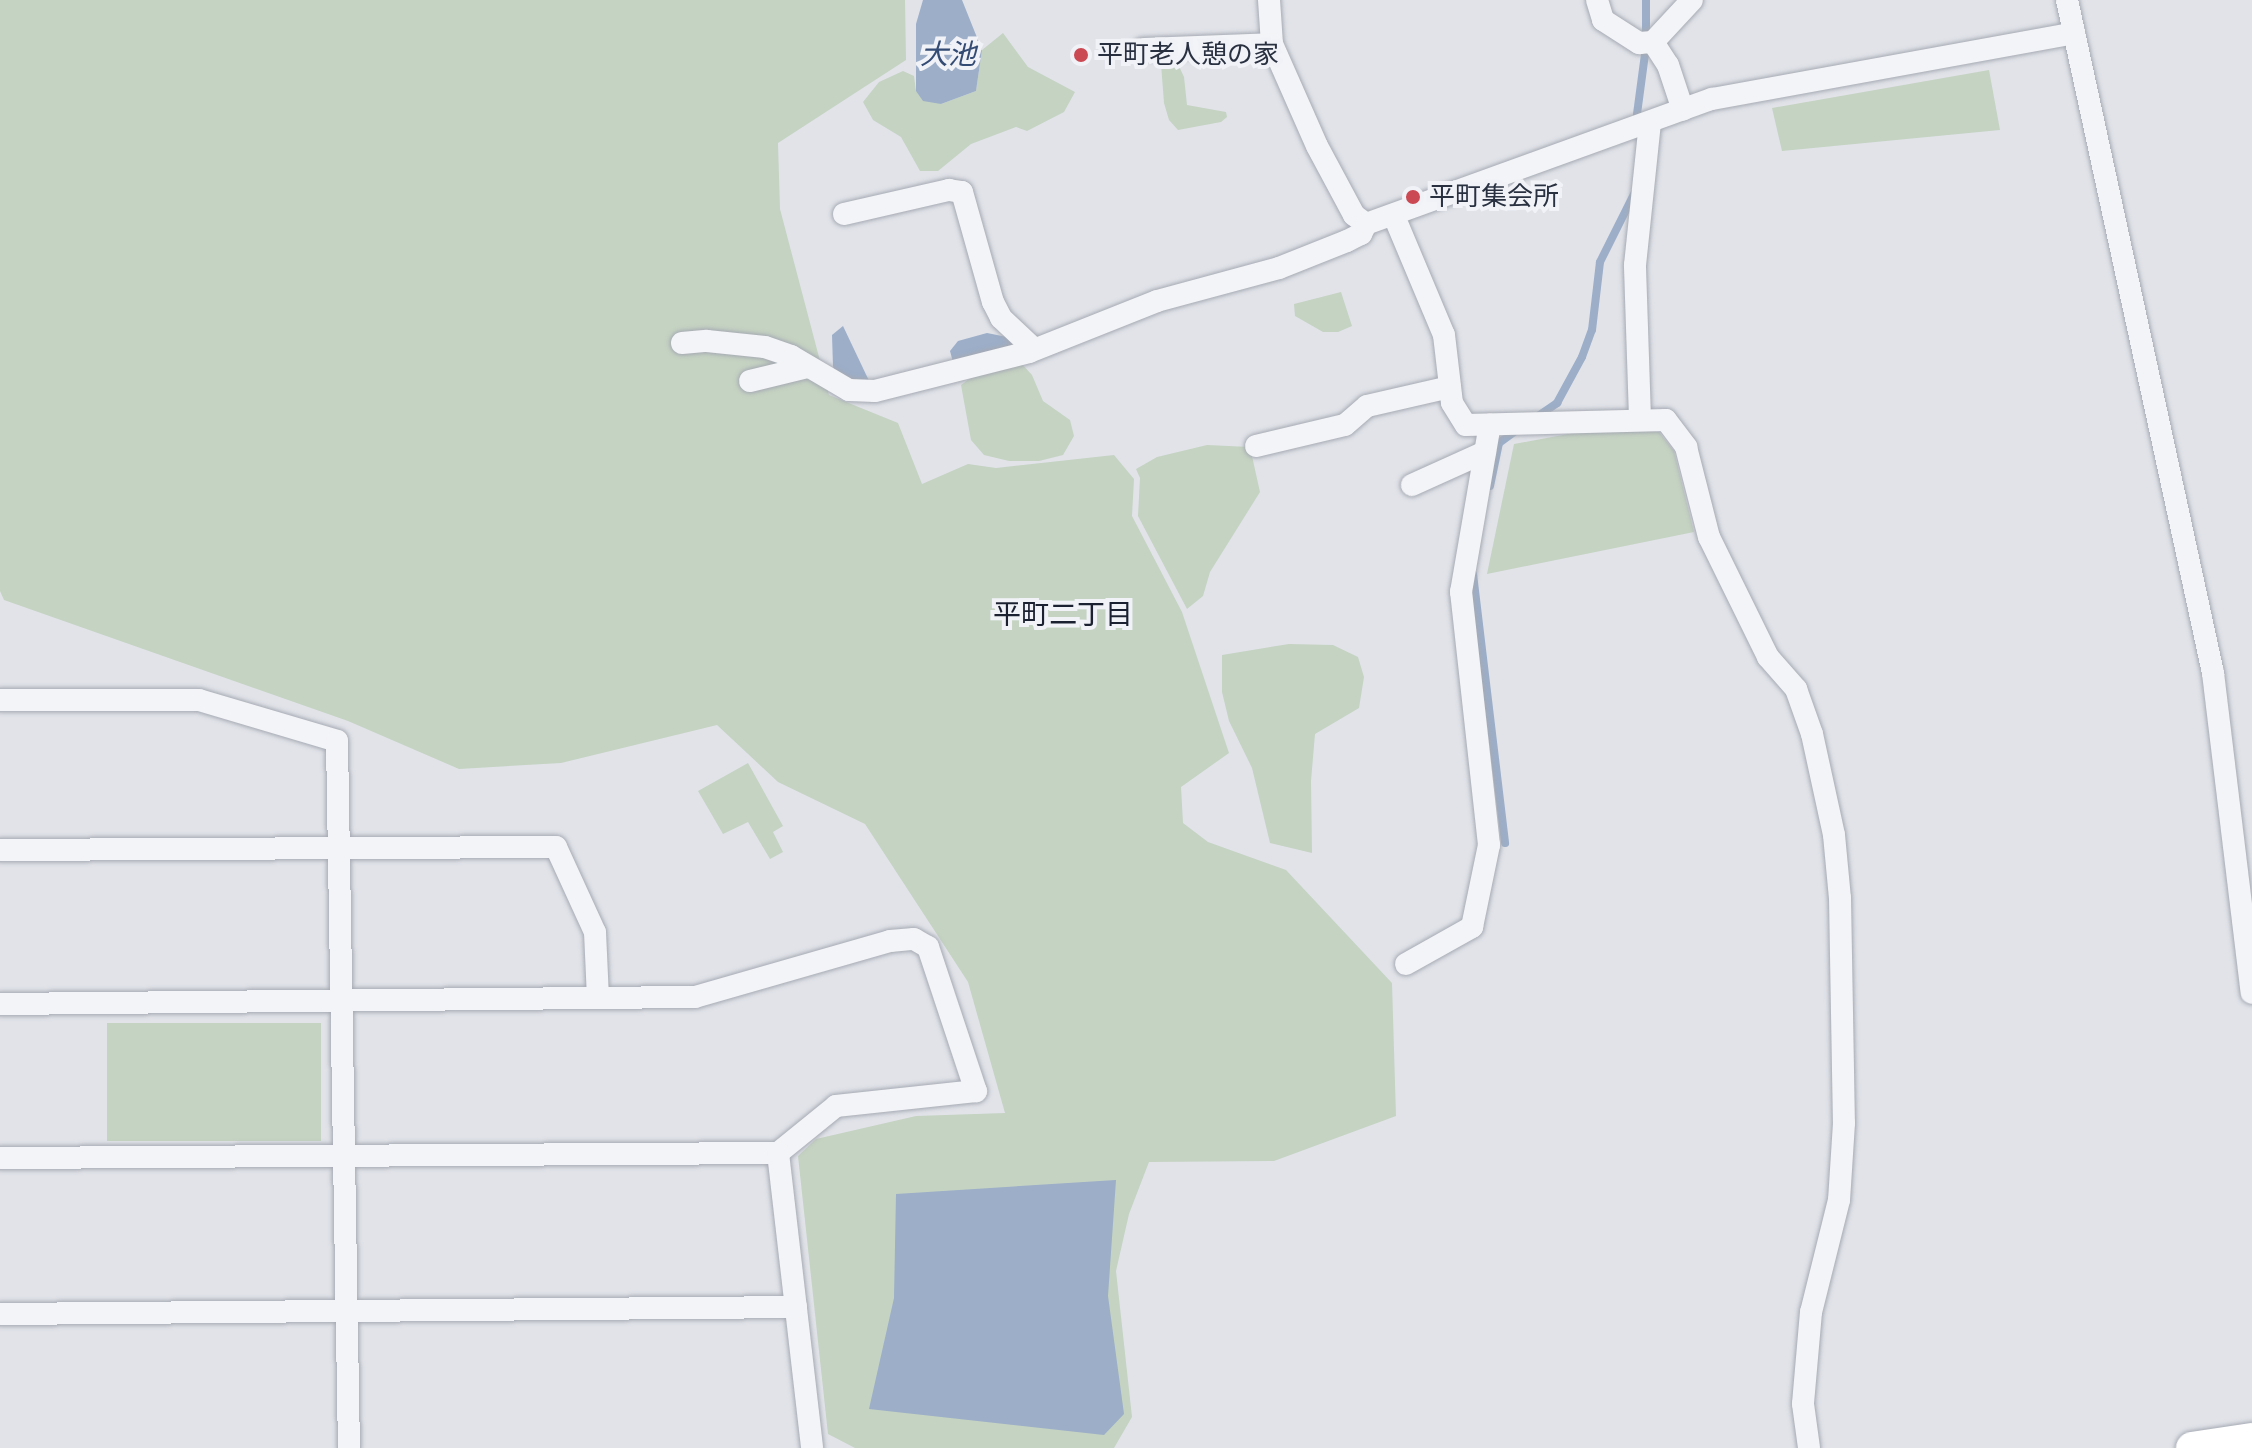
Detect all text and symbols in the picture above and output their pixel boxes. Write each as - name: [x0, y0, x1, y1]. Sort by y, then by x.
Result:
- water label: 大池: [920, 38, 976, 72]
- place label: 平町老人憩の家: [1097, 39, 1279, 71]
- marker: 平町老人憩の家: [1072, 46, 1090, 64]
- place label: 平町集会所: [1429, 181, 1559, 213]
- marker: 平町集会所: [1404, 188, 1422, 206]
- district label: 平町二丁目: [993, 598, 1133, 632]

